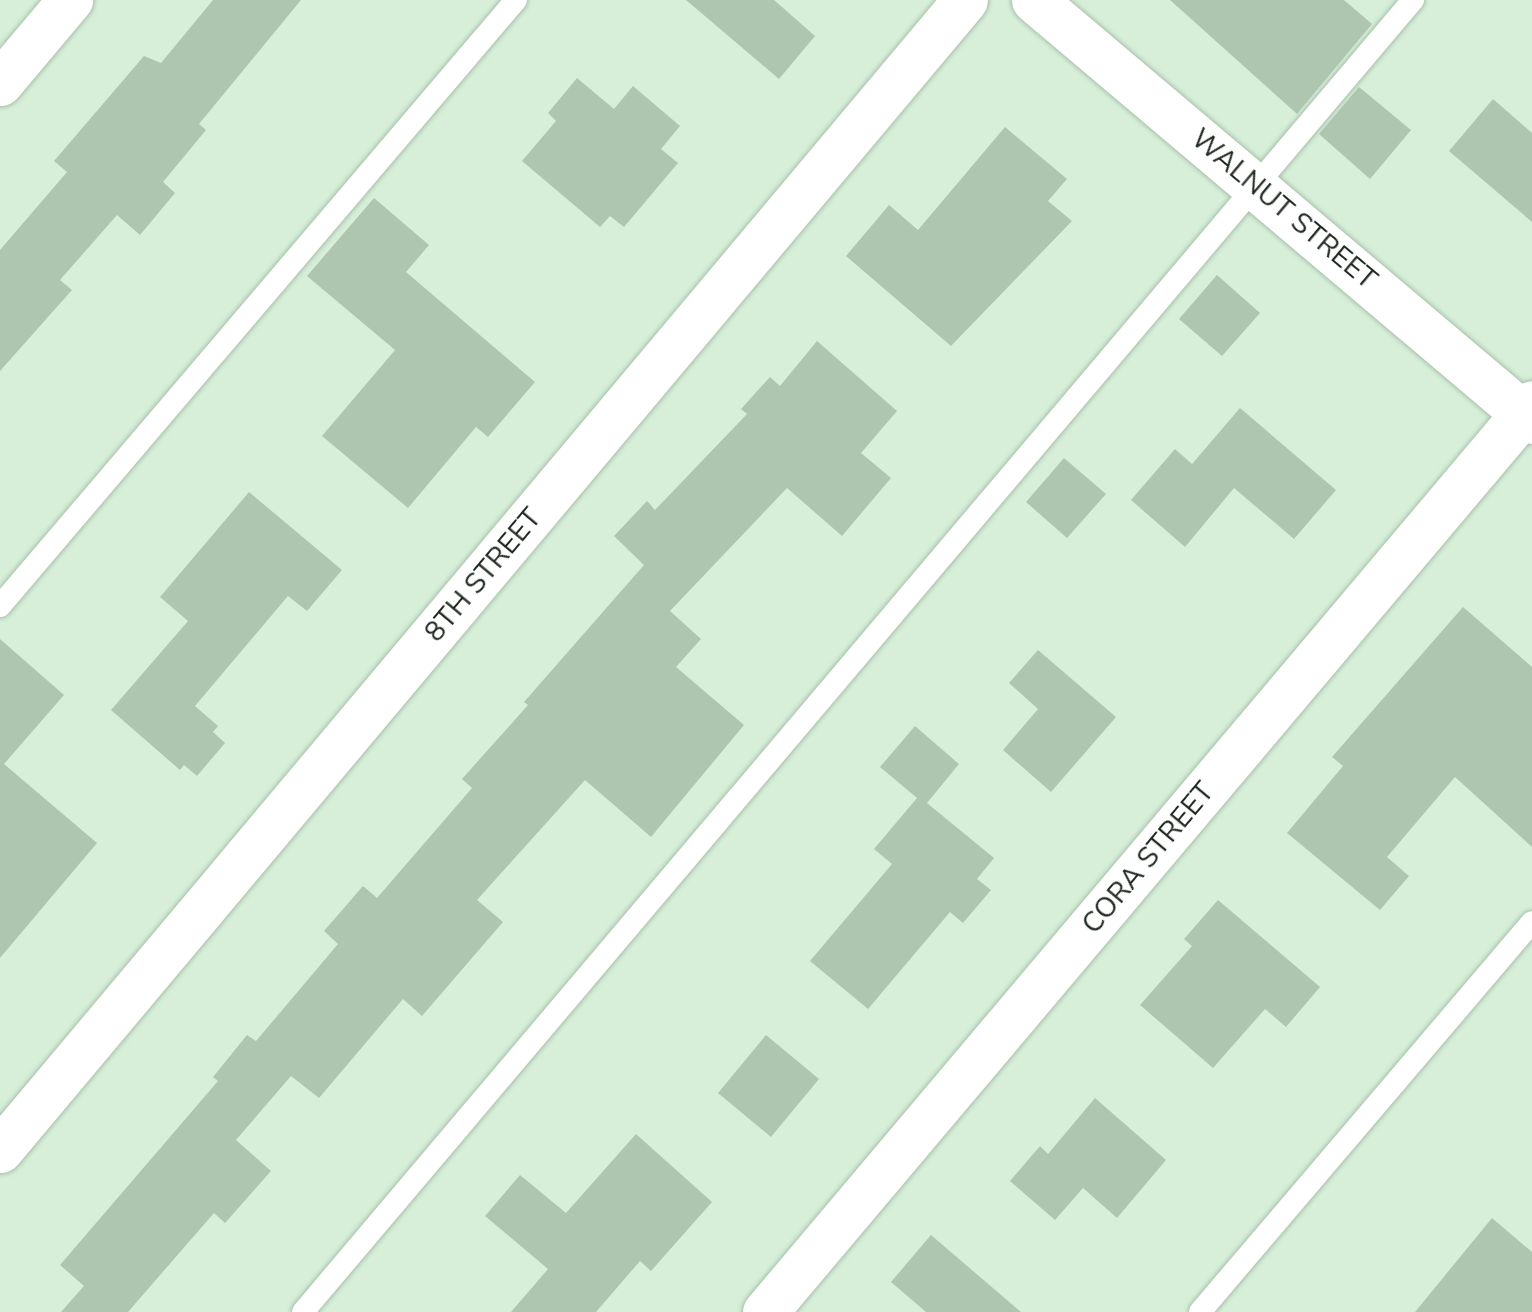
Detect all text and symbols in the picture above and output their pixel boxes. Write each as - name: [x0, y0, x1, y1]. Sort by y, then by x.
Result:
- street label: WALNUT STREET: [1184, 122, 1384, 296]
- street label: 8TH STREET: [418, 502, 548, 648]
- street label: CORA STREET: [1075, 775, 1221, 941]

